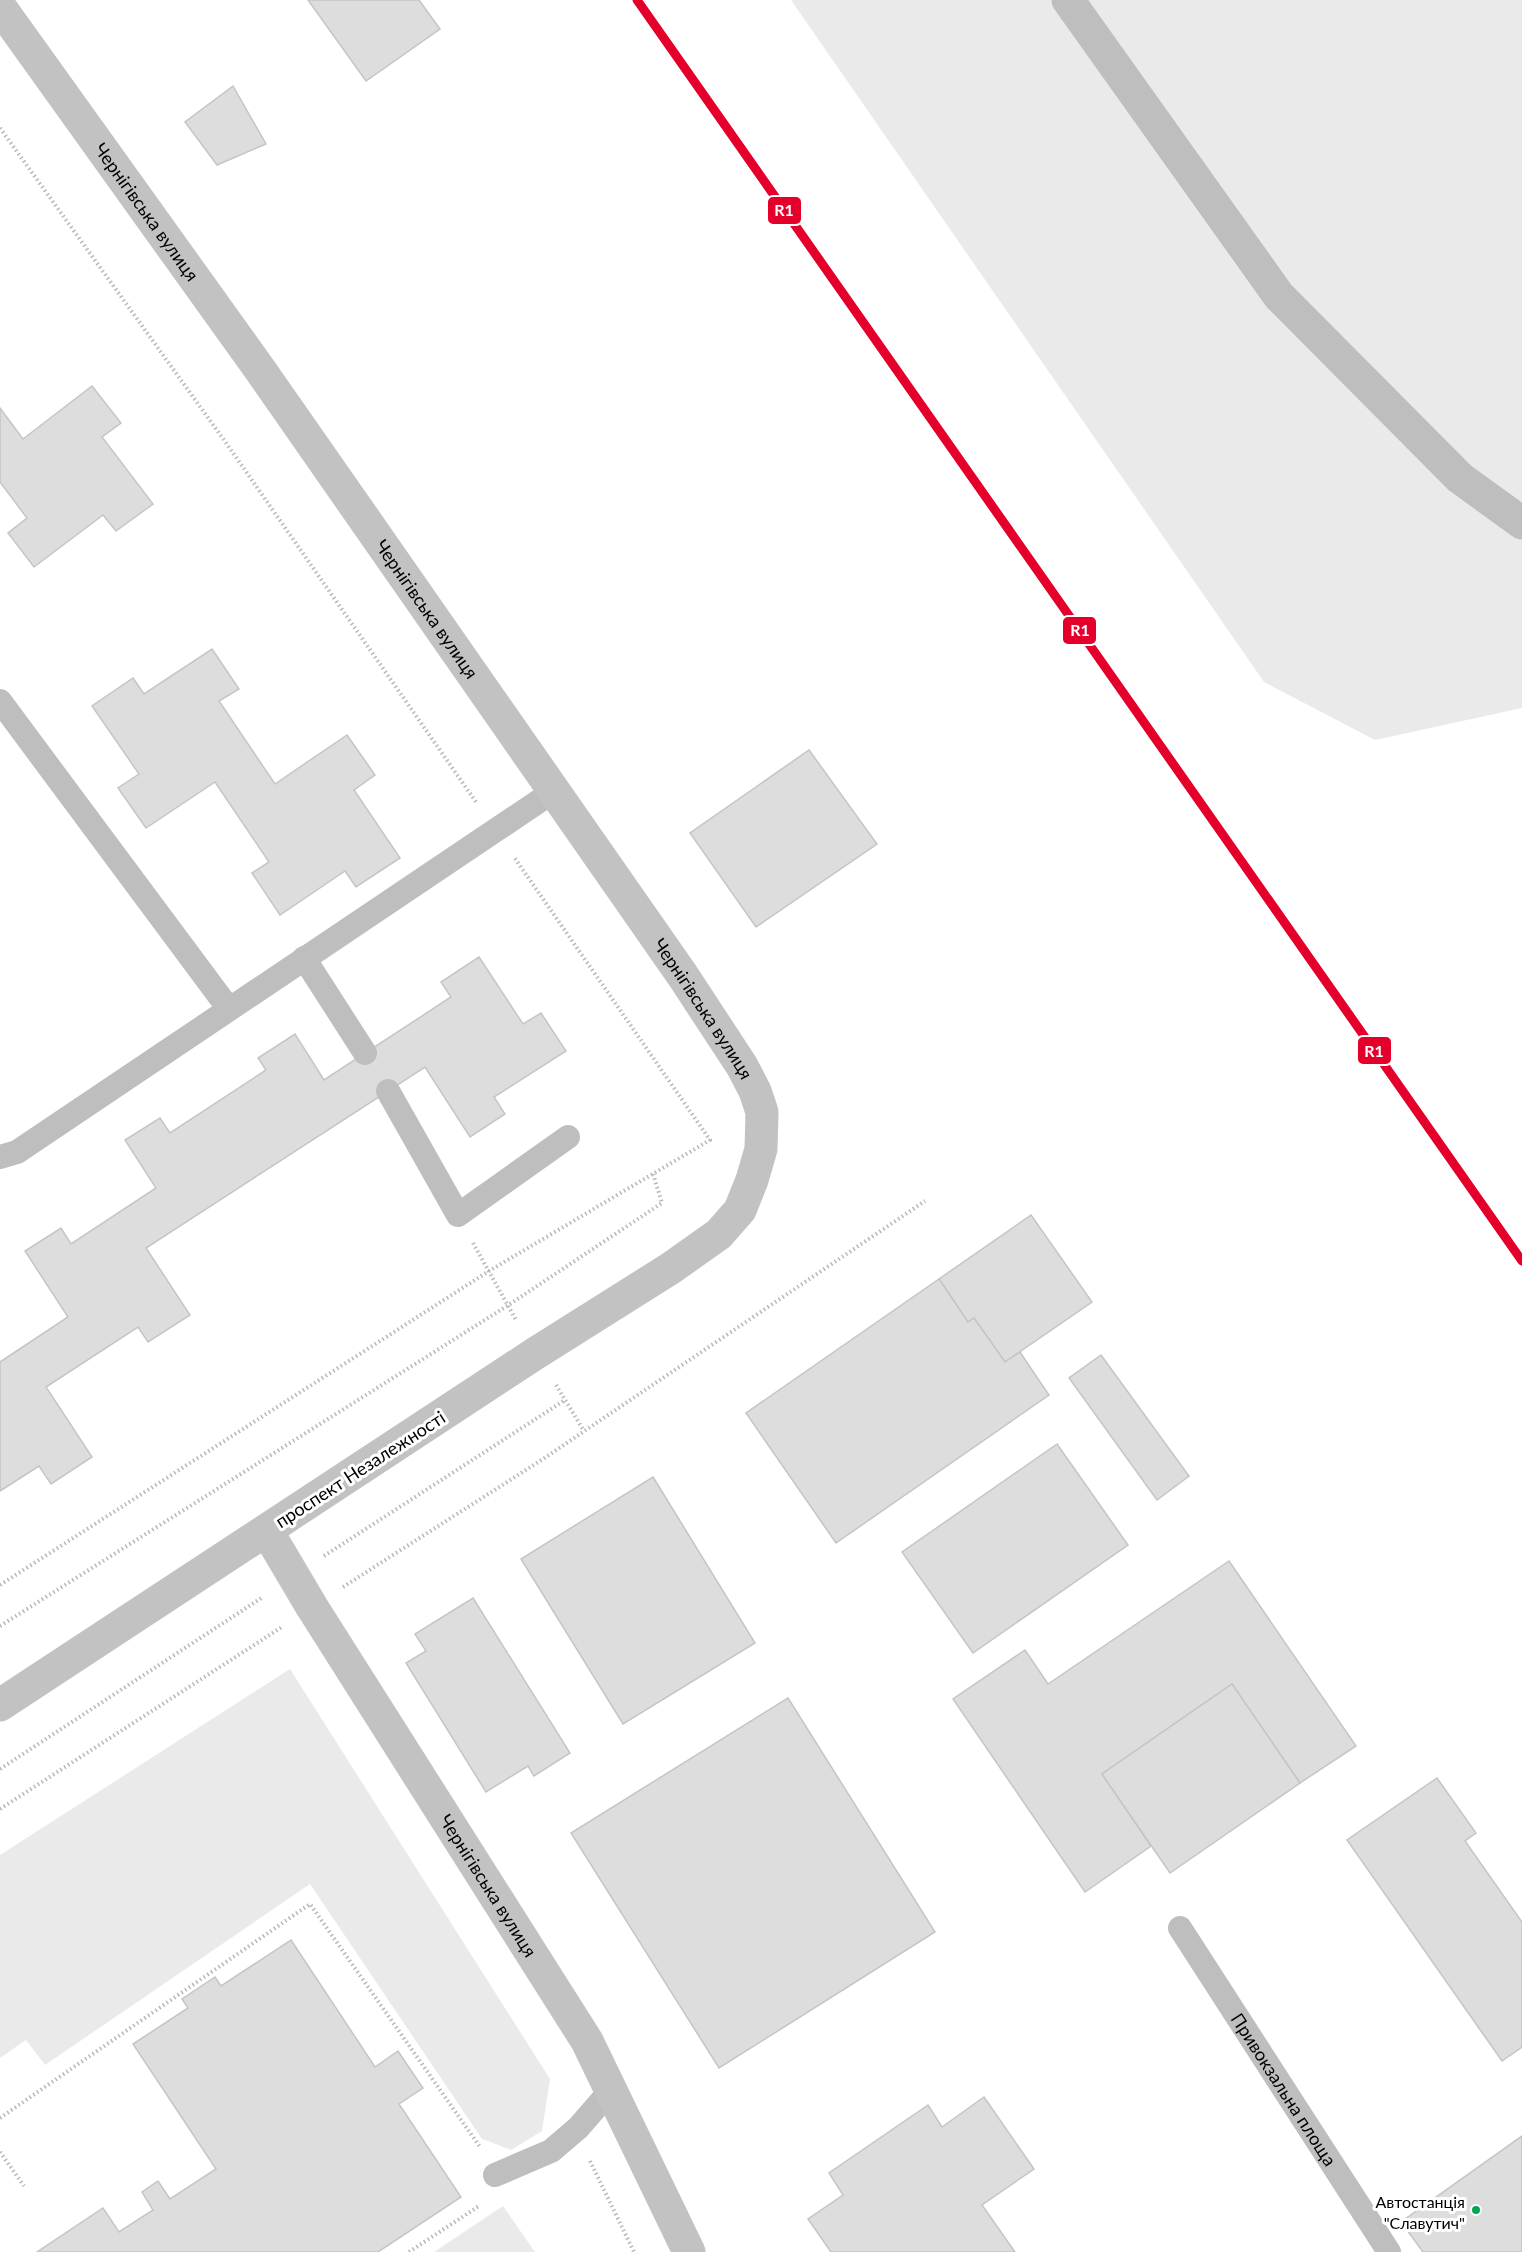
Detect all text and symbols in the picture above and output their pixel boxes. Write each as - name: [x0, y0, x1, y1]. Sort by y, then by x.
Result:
- street label: Чернігівська вулиця: [90, 139, 204, 285]
- line badge: R1: [767, 196, 802, 225]
- text: R1: [774, 200, 794, 219]
- street label: Чернігівська вулиця: [371, 535, 483, 683]
- line badge: R1: [1062, 616, 1097, 645]
- text: R1: [1070, 620, 1090, 639]
- street label: Чернігівська вулиця: [649, 934, 758, 1083]
- line badge: R1: [1357, 1036, 1392, 1065]
- text: R1: [1364, 1041, 1384, 1060]
- street label: проспект Незалежності: [271, 1406, 449, 1532]
- street label: Чернігівська вулиця: [435, 1810, 542, 1961]
- street label: Привокзальна площа: [1227, 2009, 1341, 2170]
- place label: Автостанція "Славутич": [1376, 2192, 1465, 2232]
- marker: Автостанція "Славутич": [1470, 2204, 1482, 2216]

